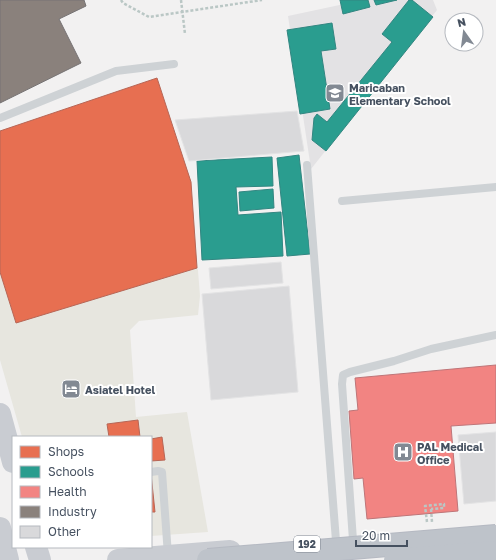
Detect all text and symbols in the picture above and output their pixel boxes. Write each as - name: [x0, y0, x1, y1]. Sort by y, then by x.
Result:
- north arrow: [444, 12, 484, 52]
- text: N: [456, 14, 467, 29]
- place label: Maricaban Elementary School: [349, 81, 451, 107]
- school or university icon: Maricaban Elementary School: [324, 82, 346, 104]
- hotel icon: Asiatel Hotel: [60, 378, 82, 400]
- place label: Asiatel Hotel: [85, 383, 155, 396]
- legend: [12, 436, 152, 548]
- place label: PAL Medical Office: [417, 440, 483, 466]
- hospital icon: PAL Medical Office: [392, 441, 414, 463]
- text: Shops: [48, 444, 84, 459]
- text: Schools: [48, 464, 94, 479]
- text: Health: [48, 484, 87, 499]
- text: Industry: [48, 504, 97, 519]
- scale bar: [356, 522, 407, 548]
- text: Other: [48, 524, 81, 539]
- text: 20 m: [362, 528, 390, 543]
- road number: 192: [294, 536, 320, 552]

